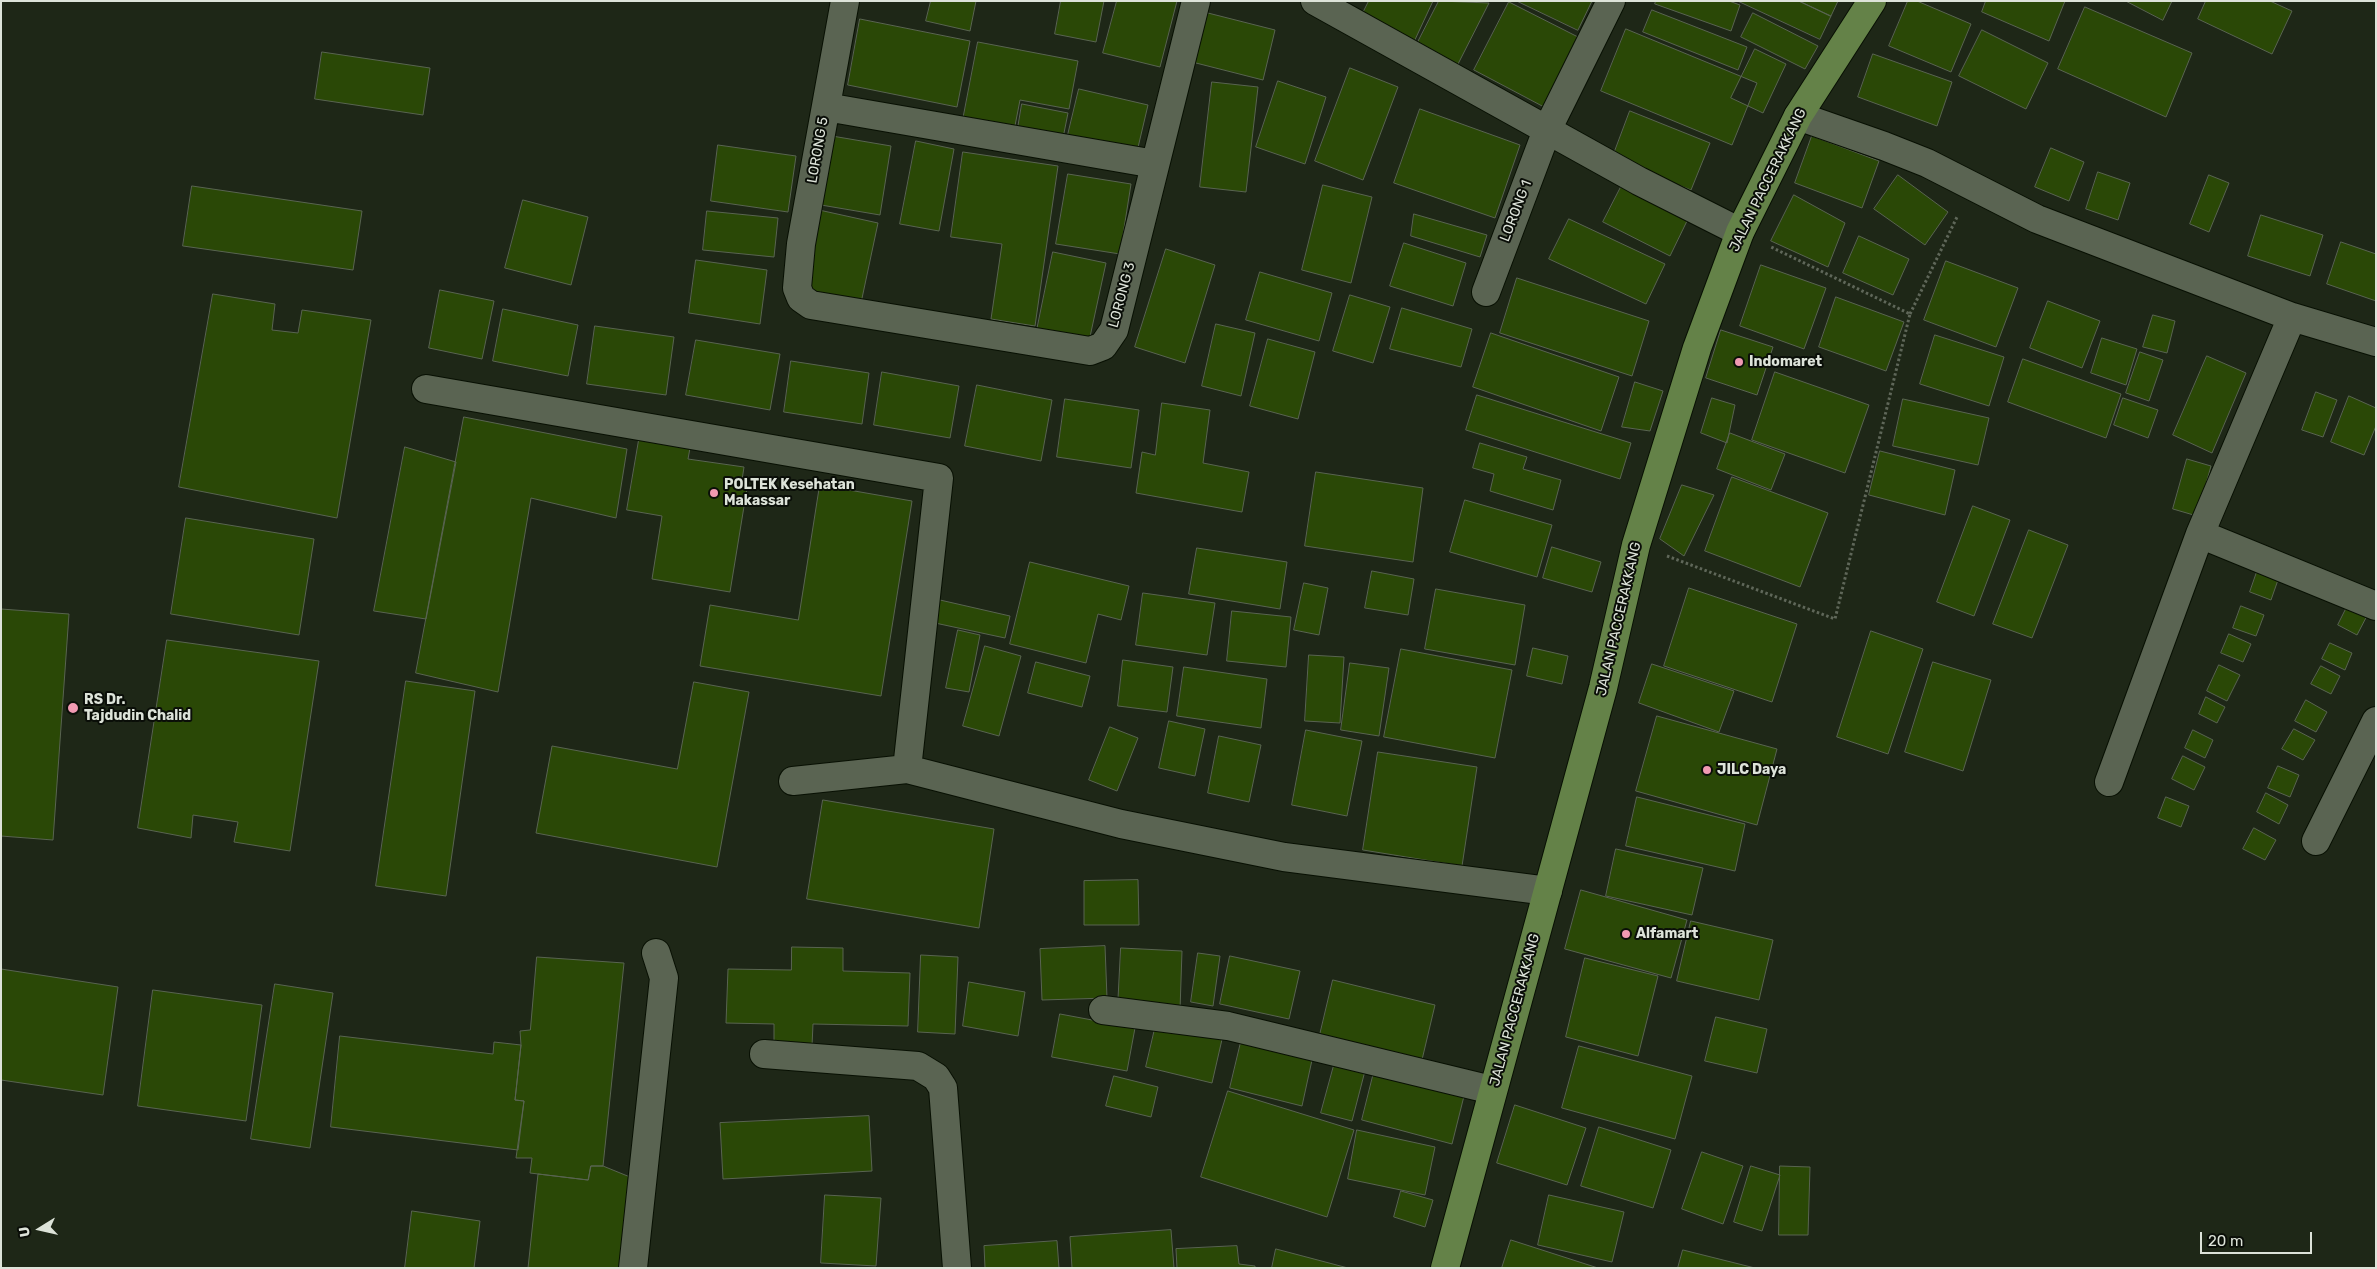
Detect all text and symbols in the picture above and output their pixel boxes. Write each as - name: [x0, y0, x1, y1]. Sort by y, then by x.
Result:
- street label: JALAN PACCERAKKANG: [1726, 106, 1810, 254]
- street label: LORONG 5: [804, 116, 832, 184]
- street label: LORONG 1: [1497, 178, 1535, 244]
- street label: LORONG 3: [1105, 260, 1139, 330]
- place label: Indomaret: [1749, 354, 1822, 370]
- marker: Indomaret: [1733, 356, 1745, 368]
- place label: POLTEK Kesehatan Makassar: [724, 477, 855, 510]
- marker: POLTEK Kesehatan Makassar: [708, 487, 720, 499]
- street label: JALAN PACCERAKKANG: [1593, 540, 1645, 698]
- place label: RS Dr. Tajdudin Chalid: [84, 692, 191, 724]
- marker: RS Dr. Tajdudin Chalid: [66, 701, 80, 715]
- place label: JILC Daya: [1717, 762, 1786, 778]
- marker: JILC Daya: [1701, 764, 1713, 776]
- place label: Alfamart: [1636, 926, 1698, 942]
- marker: Alfamart: [1620, 928, 1632, 940]
- street label: JALAN PACCERAKKANG: [1487, 932, 1543, 1088]
- north arrow: [15, 1204, 65, 1254]
- scale bar: [2202, 1222, 2314, 1254]
- text: U: [15, 1225, 34, 1238]
- text: 20 m: [2208, 1232, 2243, 1250]

